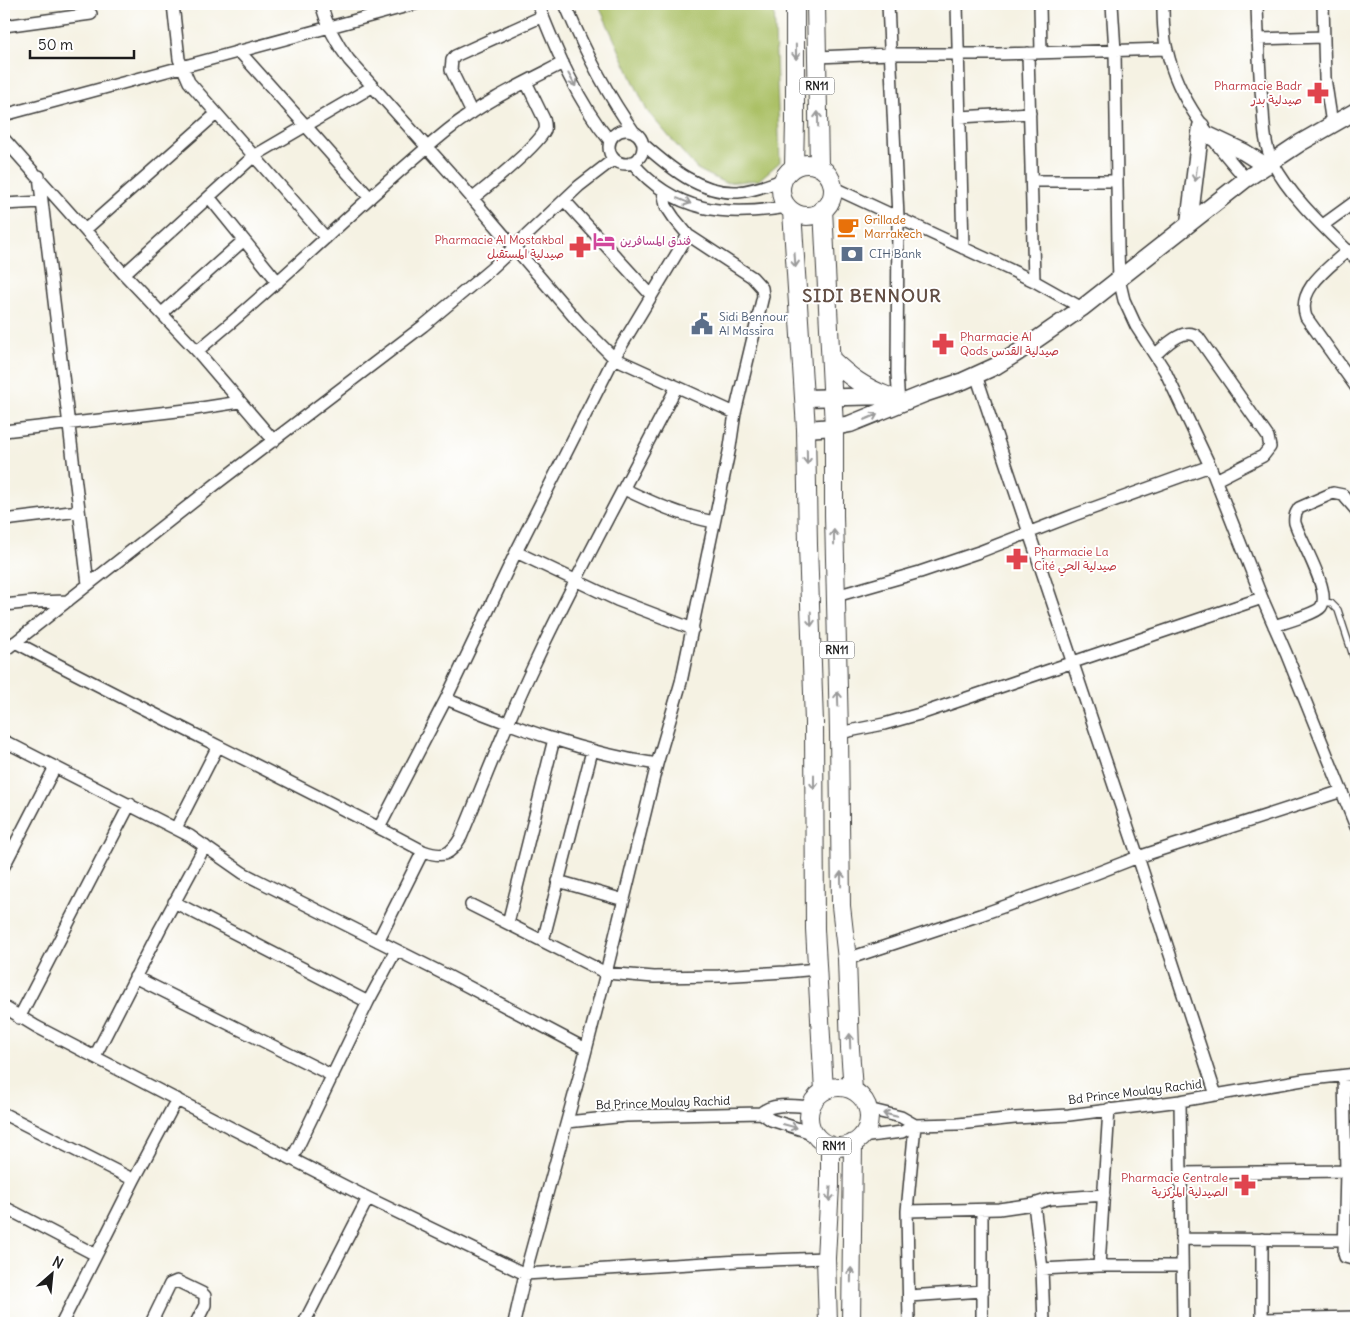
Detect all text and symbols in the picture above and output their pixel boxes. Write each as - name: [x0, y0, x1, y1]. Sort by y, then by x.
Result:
- scale bar: [30, 28, 134, 60]
- text: 50 m: [38, 35, 73, 54]
- one-way arrow: [791, 44, 801, 60]
- one-way arrow: [568, 72, 577, 87]
- road number: RN11: [800, 78, 834, 94]
- place label: Pharmacie Badr صيدلية بدر: [1214, 78, 1302, 108]
- pharmacy icon: Pharmacie Badr صيدلية بدر: [1305, 80, 1331, 106]
- one-way arrow: [813, 111, 822, 127]
- one-way arrow: [1191, 166, 1201, 182]
- one-way arrow: [676, 197, 692, 206]
- place label: Grillade Marrakech: [864, 212, 923, 241]
- cafe icon: Grillade Marrakech: [835, 214, 861, 240]
- hotel icon: فندق المسافرين: [591, 228, 617, 254]
- place label: Pharmacie Al Mostakbal صيدلية المستقبل: [434, 232, 564, 262]
- place label: فندق المسافرين: [620, 233, 691, 248]
- pharmacy icon: Pharmacie Al Mostakbal صيدلية المستقبل: [567, 234, 593, 260]
- bank icon: CIH Bank: [839, 241, 865, 267]
- place label: CIH Bank: [869, 246, 921, 261]
- one-way arrow: [790, 251, 799, 267]
- district label: SIDI BENNOUR: [802, 284, 942, 307]
- place label: Sidi Bennour Al Massira: [719, 309, 788, 338]
- public building icon: Sidi Bennour Al Massira: [689, 311, 715, 337]
- place label: Pharmacie Al Qods صيدلية القدس: [960, 329, 1059, 358]
- pharmacy icon: Pharmacie Al Qods صيدلية القدس: [930, 331, 956, 357]
- one-way arrow: [863, 411, 878, 421]
- one-way arrow: [802, 449, 811, 465]
- one-way arrow: [830, 529, 839, 545]
- place label: Pharmacie La Cité صيدلية الحي: [1034, 544, 1117, 577]
- pharmacy icon: Pharmacie La Cité صيدلية الحي: [1004, 546, 1030, 572]
- one-way arrow: [806, 610, 816, 627]
- road number: RN11: [820, 642, 854, 658]
- one-way arrow: [834, 692, 843, 708]
- one-way arrow: [809, 773, 819, 789]
- one-way arrow: [836, 872, 845, 888]
- one-way arrow: [845, 1034, 854, 1050]
- street label: Bd Prince Moulay Rachid: [1067, 1076, 1203, 1107]
- street label: Bd Prince Moulay Rachid: [596, 1093, 730, 1112]
- one-way arrow: [882, 1110, 898, 1119]
- one-way arrow: [782, 1121, 798, 1131]
- road number: RN11: [816, 1138, 852, 1154]
- place label: Pharmacie Centrale الصيدلية المركزية: [1121, 1170, 1228, 1199]
- pharmacy icon: Pharmacie Centrale الصيدلية المركزية: [1232, 1172, 1258, 1198]
- one-way arrow: [825, 1186, 834, 1202]
- north arrow: [28, 1250, 78, 1300]
- text: N: [50, 1252, 66, 1273]
- one-way arrow: [846, 1267, 855, 1283]

